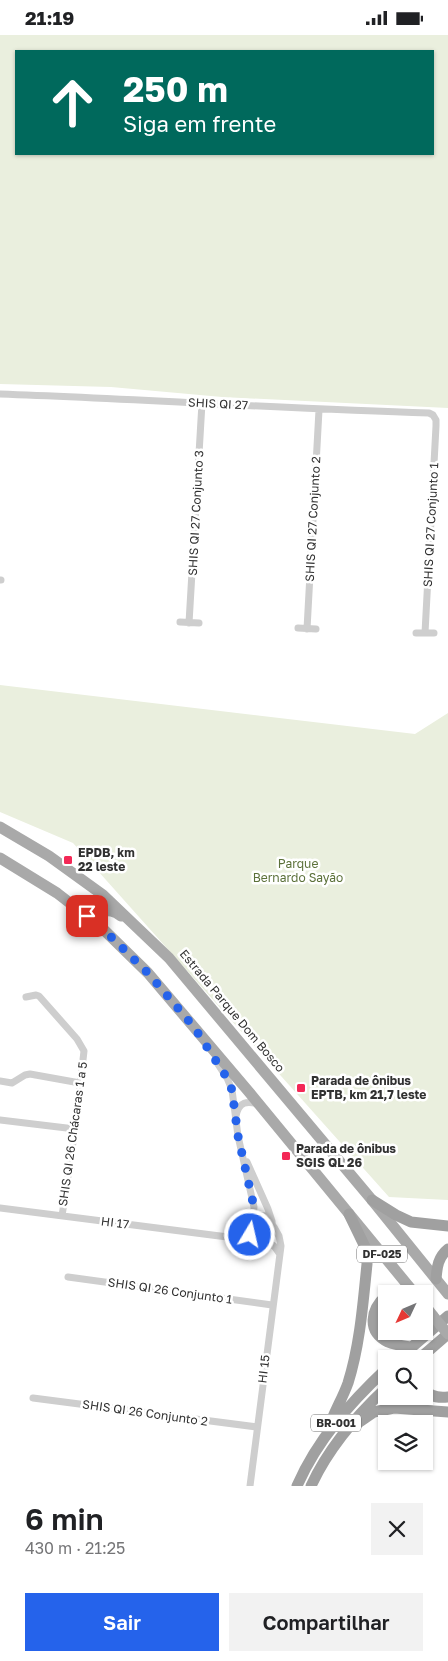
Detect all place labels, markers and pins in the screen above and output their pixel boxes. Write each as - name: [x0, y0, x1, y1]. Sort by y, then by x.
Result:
- place label: EPDB, km 22 leste: [78, 845, 135, 874]
- marker: EPDB, km 22 leste: [62, 854, 74, 866]
- pin: [66, 895, 108, 937]
- place label: Parada de ônibus EPTB, km 21,7 leste: [311, 1073, 426, 1102]
- marker: Parada de ônibus EPTB, km 21,7 leste: [295, 1082, 307, 1094]
- place label: Parada de ônibus SGIS QL 26: [296, 1141, 396, 1170]
- marker: Parada de ônibus SGIS QL 26: [280, 1150, 292, 1162]

